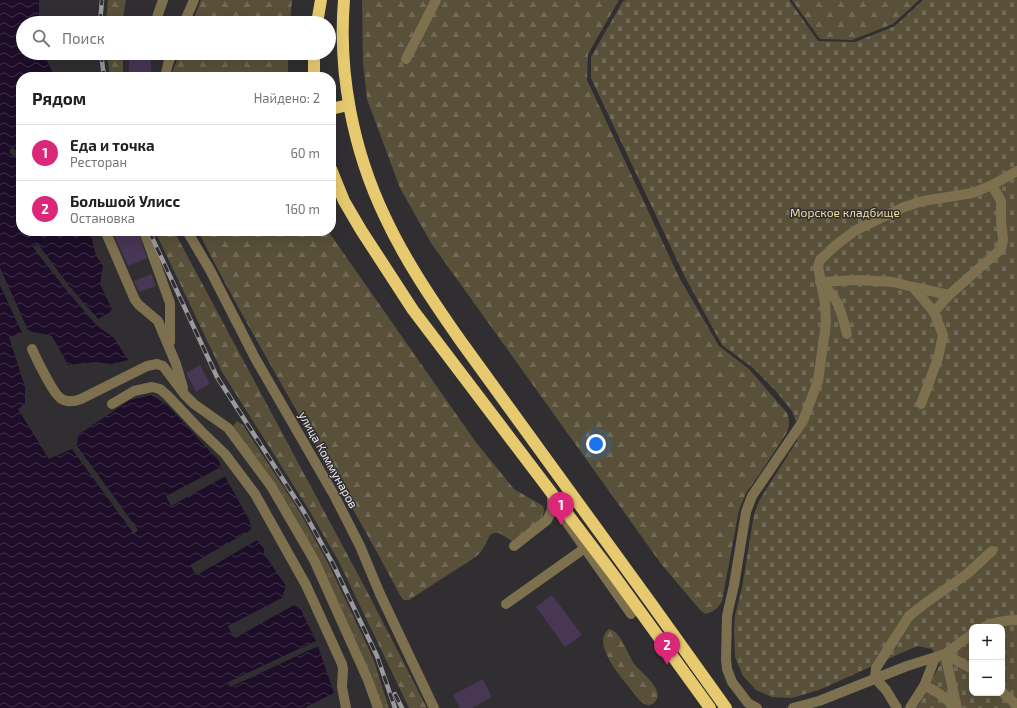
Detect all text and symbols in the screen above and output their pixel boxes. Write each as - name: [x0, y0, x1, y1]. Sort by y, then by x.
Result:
- search box: [16, 16, 336, 60]
- icon: search: [30, 27, 52, 49]
- text: Поиск: [62, 29, 105, 47]
- text: Рядом: [32, 88, 86, 108]
- text: Найдено: 2: [254, 90, 320, 106]
- text: Еда и точка: [70, 136, 154, 154]
- text: 1: [42, 145, 48, 161]
- text: 60 m: [290, 145, 320, 161]
- text: Ресторан: [70, 154, 127, 170]
- text: Большой Улисс: [70, 192, 180, 210]
- text: 2: [41, 201, 49, 217]
- text: 160 m: [285, 201, 320, 217]
- park label: Морское кладбище: [790, 205, 900, 219]
- text: Остановка: [70, 210, 135, 226]
- street label: улица Коммунаров: [296, 409, 361, 511]
- your location: [586, 434, 606, 454]
- pin: 1: [548, 492, 574, 525]
- map controls: [969, 624, 1005, 696]
- button: +: [969, 624, 1005, 660]
- pin: 2: [654, 632, 680, 665]
- button: −: [969, 660, 1005, 696]

